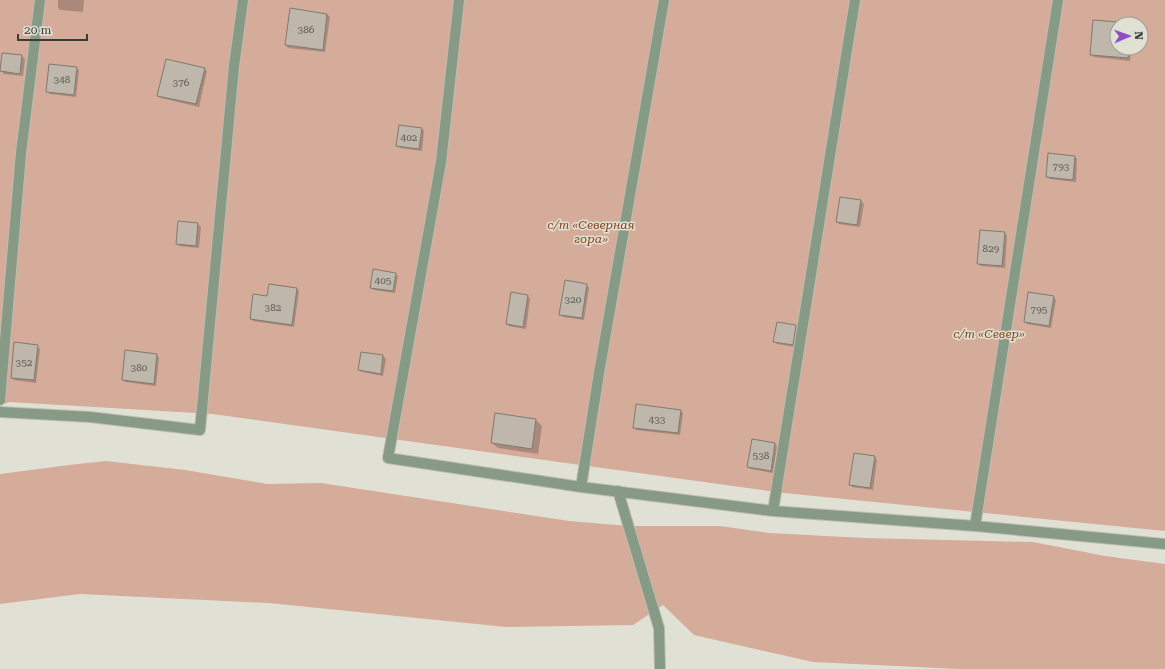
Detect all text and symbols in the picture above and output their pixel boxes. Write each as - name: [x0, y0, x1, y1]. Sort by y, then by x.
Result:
- scale bar: [18, 16, 87, 42]
- north arrow: [1109, 16, 1149, 56]
- text: 20 m: [24, 23, 51, 37]
- house number: 386: [298, 24, 315, 35]
- text: N: [1132, 31, 1145, 41]
- house number: 348: [54, 74, 71, 85]
- house number: 376: [173, 77, 190, 88]
- house number: 402: [401, 132, 418, 143]
- house number: 793: [1053, 161, 1070, 172]
- park label: с/т «Северная гора»: [547, 218, 635, 246]
- house number: 829: [983, 243, 1000, 254]
- house number: 405: [375, 275, 392, 286]
- house number: 320: [565, 294, 582, 305]
- house number: 382: [265, 302, 282, 313]
- house number: 795: [1031, 304, 1048, 315]
- park label: с/т «Север»: [953, 327, 1025, 341]
- house number: 352: [16, 357, 33, 368]
- house number: 380: [131, 362, 148, 373]
- house number: 433: [649, 414, 666, 425]
- house number: 538: [753, 450, 770, 461]

